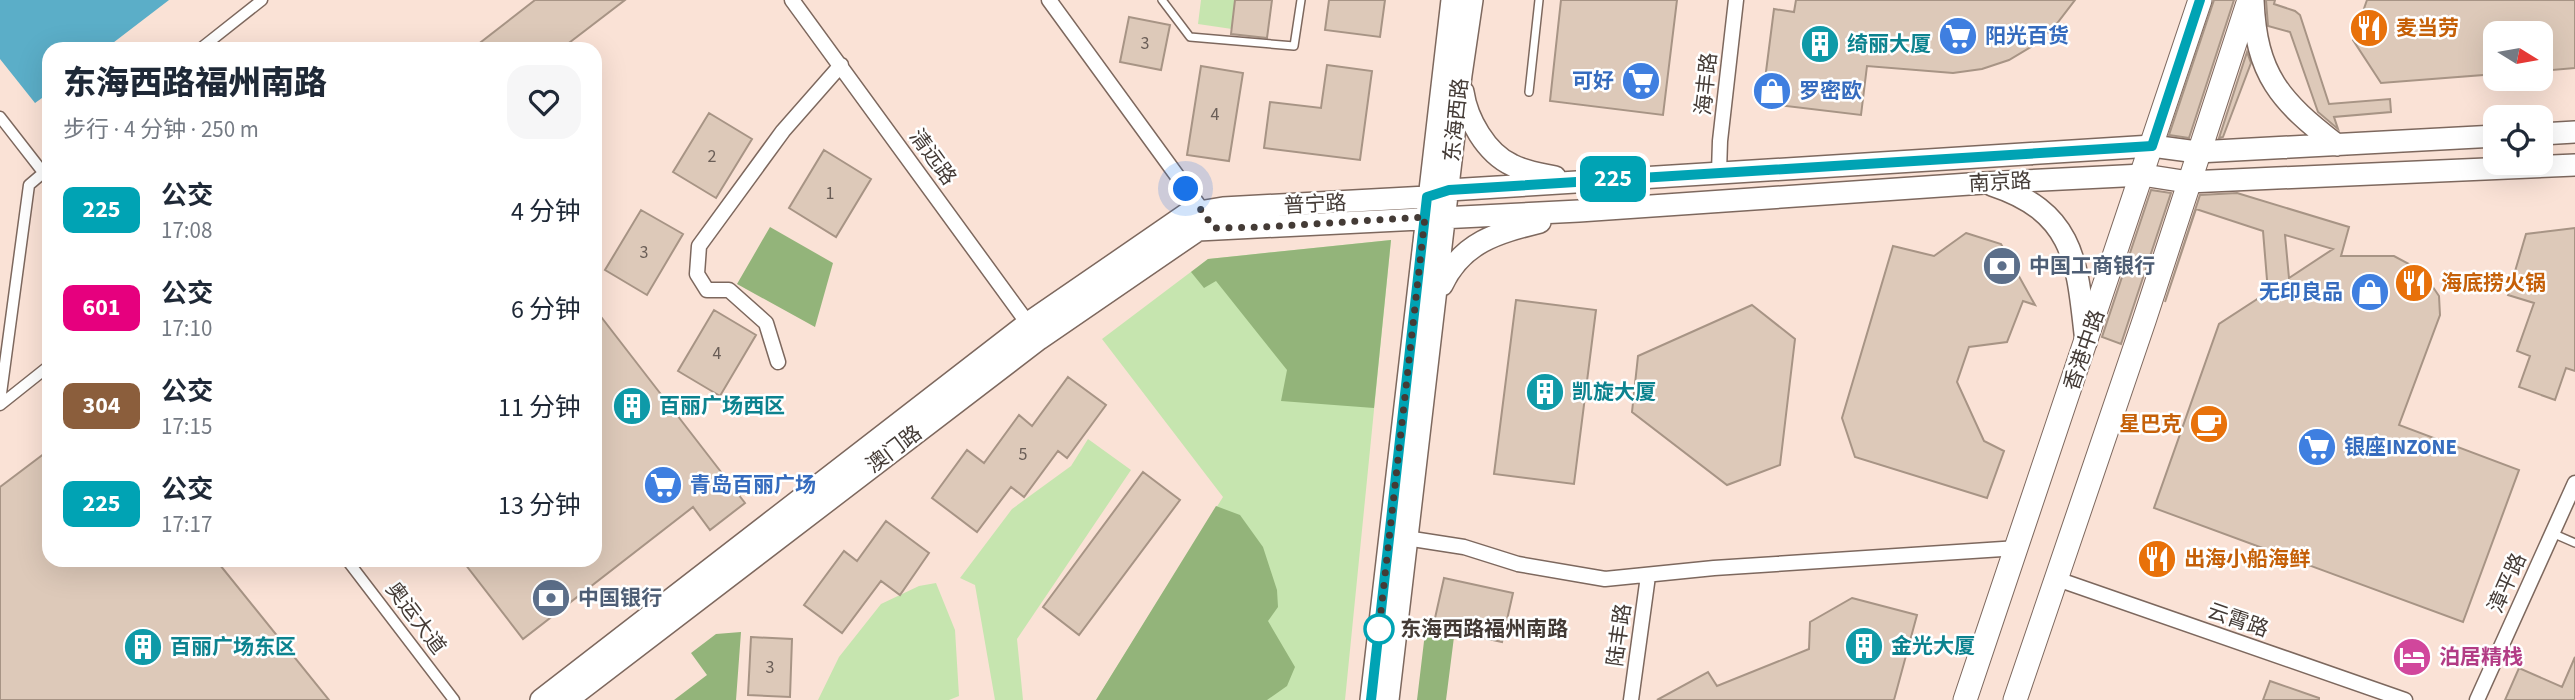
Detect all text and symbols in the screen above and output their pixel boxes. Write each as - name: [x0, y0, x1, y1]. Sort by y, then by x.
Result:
- restaurant icon: 麦当劳: [2348, 7, 2390, 49]
- place label: 麦当劳: [2396, 13, 2459, 43]
- supermarket icon: 阳光百货: [1937, 15, 1979, 57]
- place label: 阳光百货: [1985, 21, 2069, 51]
- north arrow: [2483, 21, 2553, 91]
- map controls: [2483, 21, 2553, 175]
- building icon: 绮丽大厦: [1799, 23, 1841, 65]
- place label: 绮丽大厦: [1847, 29, 1931, 59]
- house number: 3: [1141, 31, 1150, 56]
- street label: 海丰路: [1688, 51, 1724, 117]
- text: 东海西路福州南路: [63, 60, 327, 107]
- supermarket icon: 可好: [1620, 60, 1662, 102]
- button: heart: [507, 65, 581, 139]
- place label: 可好: [1572, 66, 1614, 96]
- shop icon: 罗密欧: [1751, 70, 1793, 112]
- place label: 罗密欧: [1799, 76, 1862, 106]
- street label: 东海西路: [1437, 77, 1475, 163]
- house number: 4: [1211, 102, 1220, 127]
- button: locate: [2483, 105, 2553, 175]
- text: 步行 · 4 分钟 · 250 m: [63, 113, 259, 146]
- street label: 清远路: [902, 123, 964, 191]
- house number: 2: [708, 144, 717, 169]
- line badge: 225: [1573, 156, 1653, 202]
- text: 225: [1594, 161, 1632, 196]
- street label: 南京路: [1968, 165, 2032, 199]
- your location: [1168, 171, 1203, 206]
- text: 公交: [161, 177, 213, 214]
- house number: 1: [826, 181, 834, 206]
- street label: 普宁路: [1283, 187, 1347, 221]
- text: 225: [82, 192, 121, 227]
- text: 4 分钟: [511, 193, 581, 230]
- text: 17:08: [161, 214, 212, 247]
- house number: 3: [640, 240, 649, 265]
- bank icon: 中国工商银行: [1981, 245, 2023, 287]
- place label: 中国工商银行: [2029, 251, 2155, 281]
- restaurant icon: 海底捞火锅: [2393, 262, 2435, 304]
- place label: 海底捞火锅: [2441, 268, 2546, 298]
- shop icon: 无印良品: [2349, 271, 2391, 313]
- text: 公交: [161, 275, 213, 312]
- place label: 无印良品: [2259, 277, 2343, 307]
- text: 601: [82, 290, 121, 325]
- text: 6 分钟: [511, 291, 581, 328]
- street label: 香港中路: [2056, 305, 2112, 395]
- text: 17:10: [161, 312, 212, 345]
- house number: 4: [713, 341, 722, 366]
- building icon: 凯旋大厦: [1524, 371, 1566, 413]
- text: 公交: [161, 373, 213, 410]
- place label: 凯旋大厦: [1572, 377, 1656, 407]
- building icon: 百丽广场西区: [611, 385, 653, 427]
- text: 304: [82, 388, 121, 423]
- text: 11 分钟: [498, 389, 581, 426]
- place label: 百丽广场西区: [659, 391, 785, 421]
- cafe icon: 星巴克: [2188, 403, 2230, 445]
- place label: 星巴克: [2119, 409, 2182, 439]
- text: 17:15: [161, 410, 212, 443]
- street label: 澳门路: [860, 418, 928, 480]
- supermarket icon: 银座INZONE: [2296, 426, 2338, 468]
- place label: 银座INZONE: [2344, 432, 2457, 462]
- house number: 5: [1019, 442, 1028, 467]
- supermarket icon: 青岛百丽广场: [642, 464, 684, 506]
- place label: 青岛百丽广场: [690, 470, 816, 500]
- text: 公交: [161, 471, 213, 508]
- text: 225: [82, 486, 121, 521]
- text: 13 分钟: [498, 487, 581, 524]
- text: 17:17: [161, 508, 212, 541]
- restaurant icon: 出海小船海鲜: [2136, 538, 2178, 580]
- place label: 出海小船海鲜: [2184, 544, 2310, 574]
- street label: 漳平路: [2480, 548, 2534, 618]
- street label: 奥运大道: [379, 575, 453, 661]
- bank icon: 中国银行: [530, 577, 572, 619]
- place label: 中国银行: [578, 583, 662, 613]
- street label: 云霄路: [2203, 596, 2273, 644]
- street label: 陆丰路: [1600, 602, 1638, 668]
- marker: 东海西路福州南路: [1364, 614, 1394, 644]
- place label: 东海西路福州南路: [1400, 614, 1568, 644]
- building icon: 金光大厦: [1843, 625, 1885, 667]
- building icon: 百丽广场东区: [122, 626, 164, 668]
- place label: 金光大厦: [1891, 631, 1975, 661]
- place label: 百丽广场东区: [170, 632, 296, 662]
- hotel icon: 泊居精栈: [2391, 636, 2433, 678]
- place label: 泊居精栈: [2439, 642, 2523, 672]
- house number: 3: [766, 655, 775, 680]

